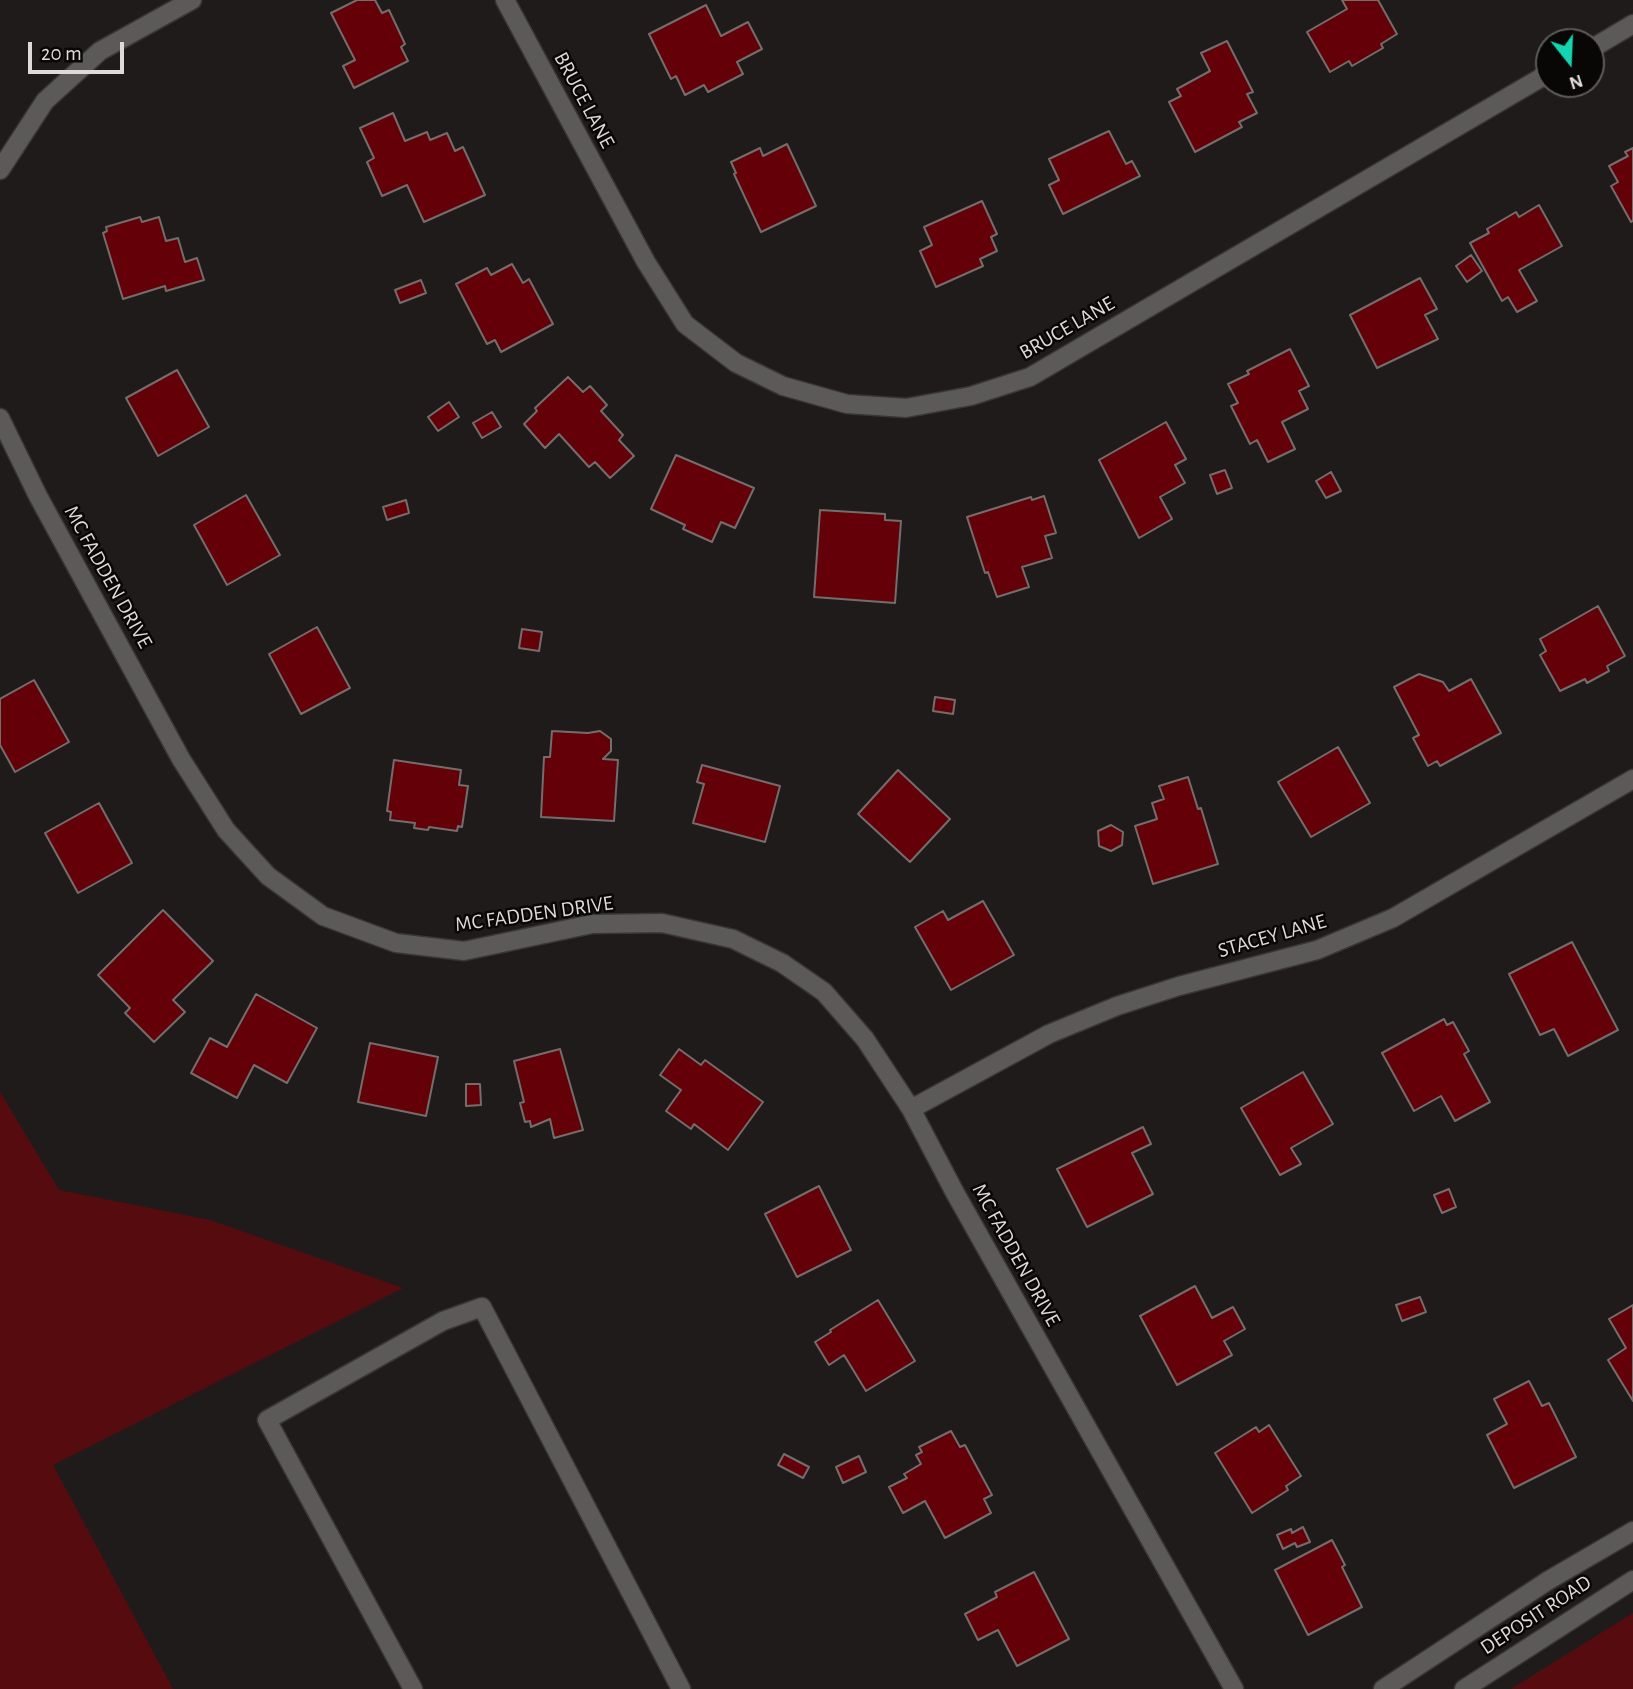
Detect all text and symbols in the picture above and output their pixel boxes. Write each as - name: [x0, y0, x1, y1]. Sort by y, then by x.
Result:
- scale bar: [32, 28, 128, 72]
- north arrow: [1535, 28, 1605, 98]
- text: 20 m: [41, 43, 82, 64]
- street label: BRUCE LANE: [548, 48, 620, 152]
- text: N: [1567, 70, 1585, 93]
- street label: BRUCE LANE: [1015, 291, 1119, 365]
- street label: MC FADDEN DRIVE: [58, 501, 158, 653]
- street label: MC FADDEN DRIVE: [453, 890, 615, 938]
- street label: STACEY LANE: [1215, 909, 1329, 963]
- street label: MC FADDEN DRIVE: [966, 1179, 1066, 1331]
- street label: DEPOSIT ROAD: [1476, 1570, 1596, 1660]

